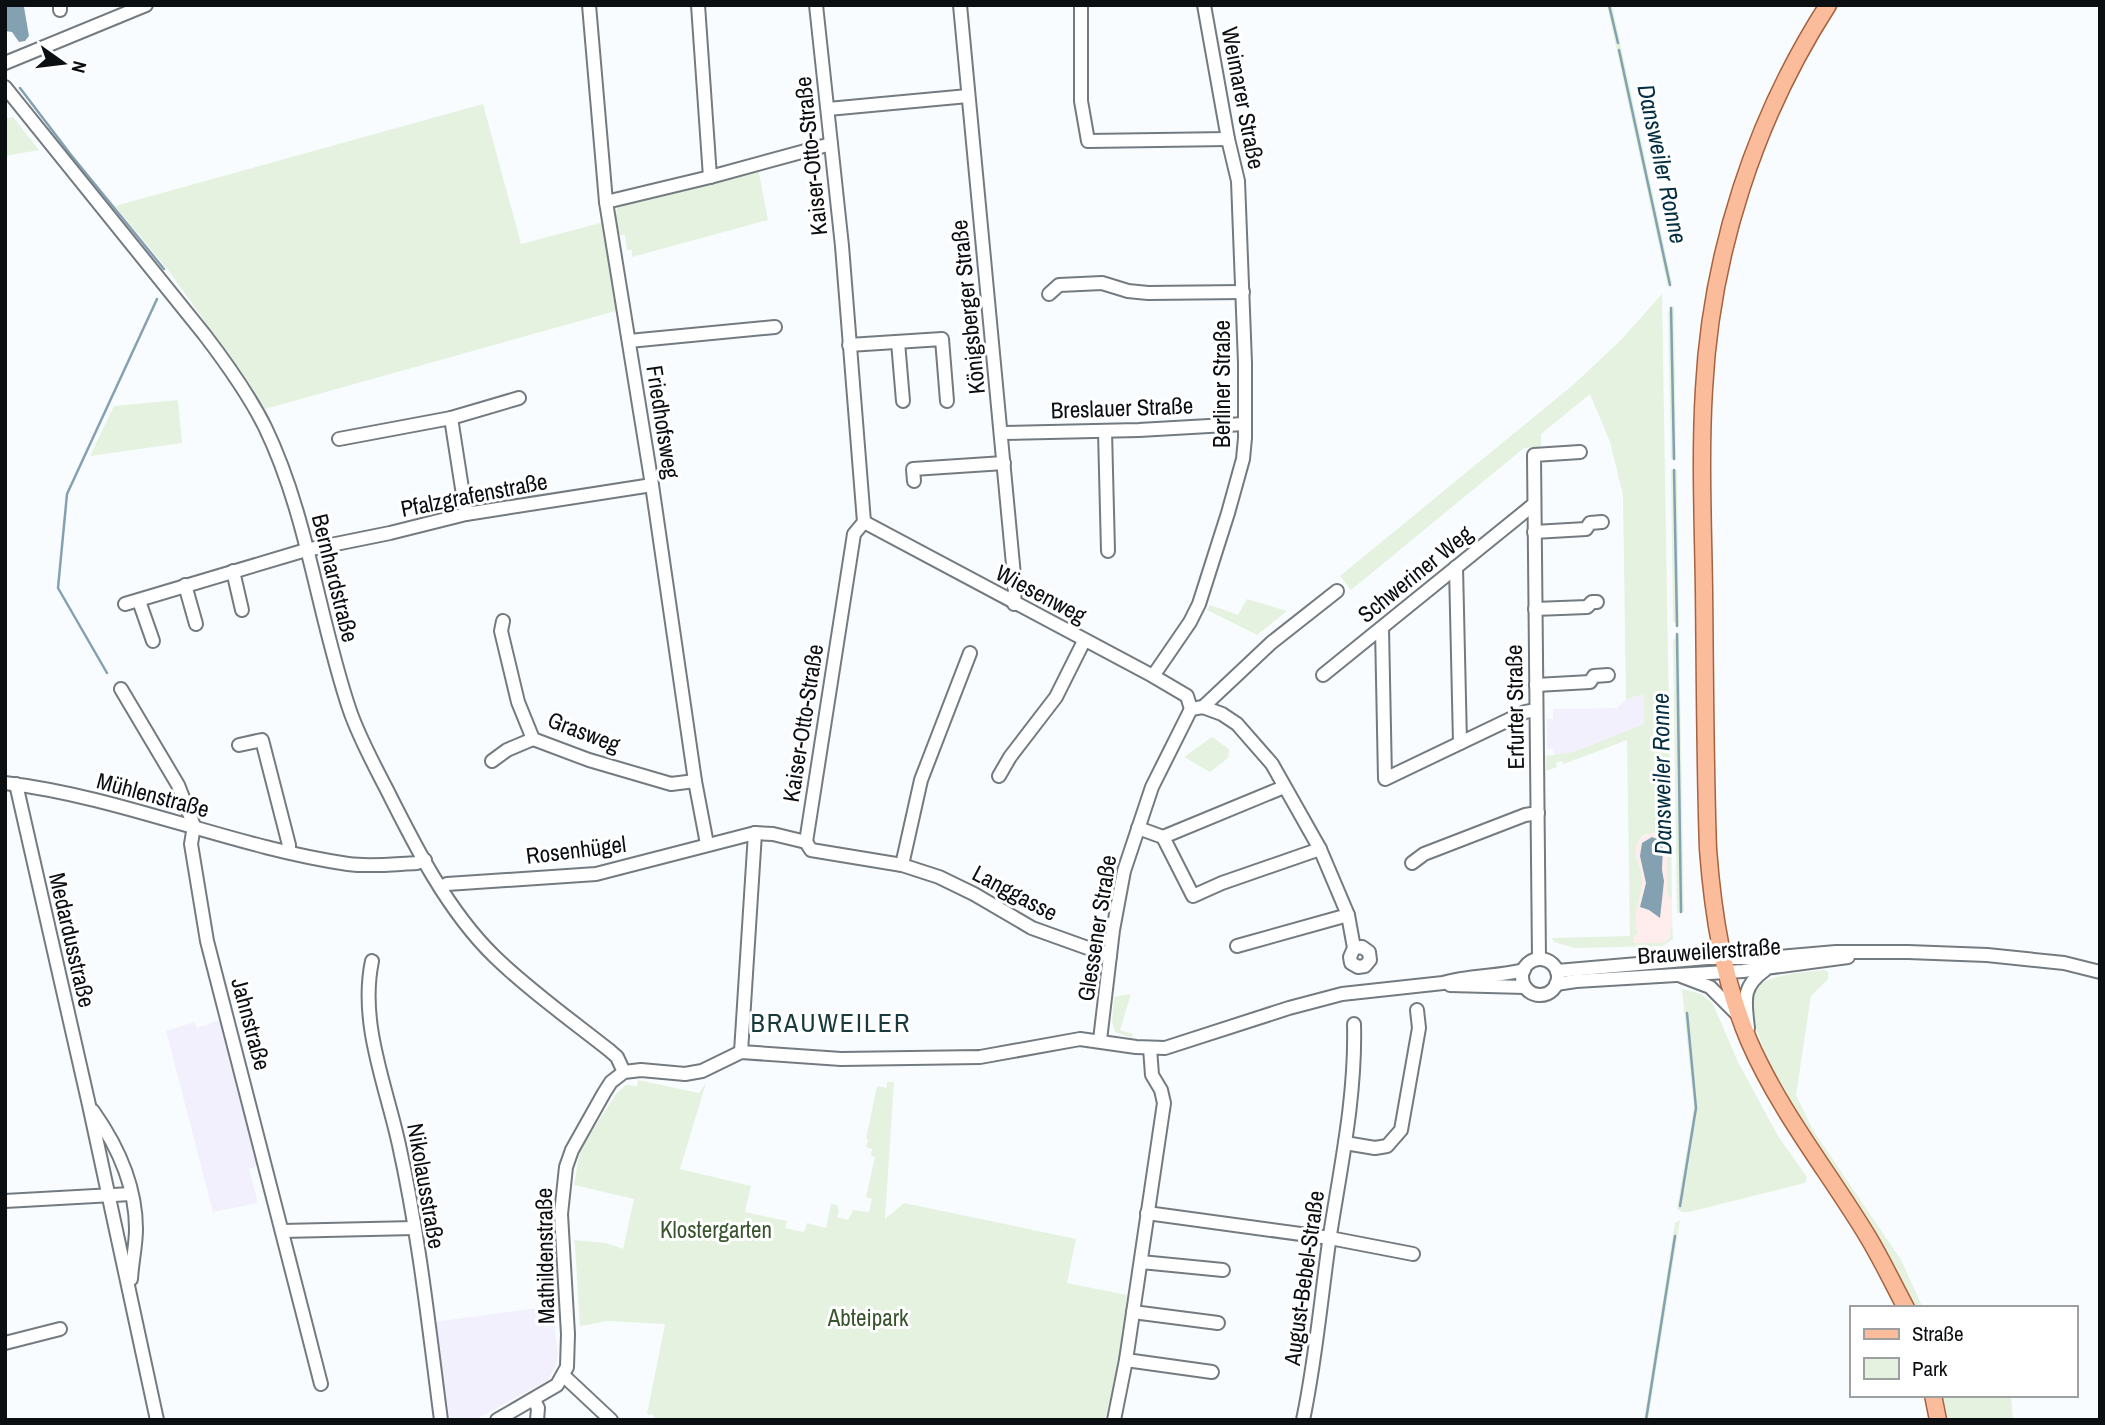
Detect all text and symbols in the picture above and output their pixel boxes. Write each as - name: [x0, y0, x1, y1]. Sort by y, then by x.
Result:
- street label: Weimarer Straße: [1215, 24, 1272, 172]
- north arrow: [28, 28, 98, 98]
- text: N: [66, 59, 93, 76]
- street label: Kaiser-Otto-Straße: [787, 75, 834, 237]
- water label: Dansweiler Ronne: [1630, 81, 1695, 246]
- street label: Königsberger Straße: [943, 218, 992, 396]
- street label: Berliner Straße: [1206, 320, 1237, 448]
- street label: Friedhofsweg: [639, 363, 688, 481]
- street label: Breslauer Straße: [1050, 390, 1194, 425]
- street label: Pfalzgrafenstraße: [398, 465, 550, 524]
- street label: Bernhardstraße: [305, 511, 366, 645]
- street label: Schweriner Weg: [1351, 517, 1479, 629]
- street label: Wiesenweg: [990, 557, 1092, 631]
- street label: Kaiser-Otto-Straße: [775, 642, 830, 804]
- street label: Erfurter Straße: [1498, 644, 1531, 770]
- water label: Dansweiler Ronne: [1644, 693, 1678, 855]
- street label: Grasweg: [543, 704, 625, 760]
- street label: Mühlenstraße: [93, 765, 213, 824]
- street label: Rosenhügel: [524, 828, 628, 871]
- street label: Glessener Straße: [1070, 853, 1123, 1003]
- street label: Langgasse: [967, 857, 1063, 928]
- street label: Medardusstraße: [42, 870, 103, 1010]
- street label: Brauweilerstraße: [1636, 930, 1782, 971]
- street label: Jahnstraße: [224, 974, 279, 1073]
- district label: BRAUWEILER: [751, 1005, 911, 1040]
- street label: Nikolausstraße: [400, 1121, 453, 1251]
- street label: Mathildenstraße: [528, 1188, 561, 1324]
- street label: August-Bebel-Straße: [1276, 1189, 1331, 1368]
- park label: Klostergarten: [660, 1214, 772, 1245]
- park label: Abteipark: [827, 1302, 909, 1333]
- legend: [1850, 1306, 2077, 1397]
- text: Straße: [1912, 1319, 1964, 1348]
- text: Park: [1912, 1354, 1948, 1383]

